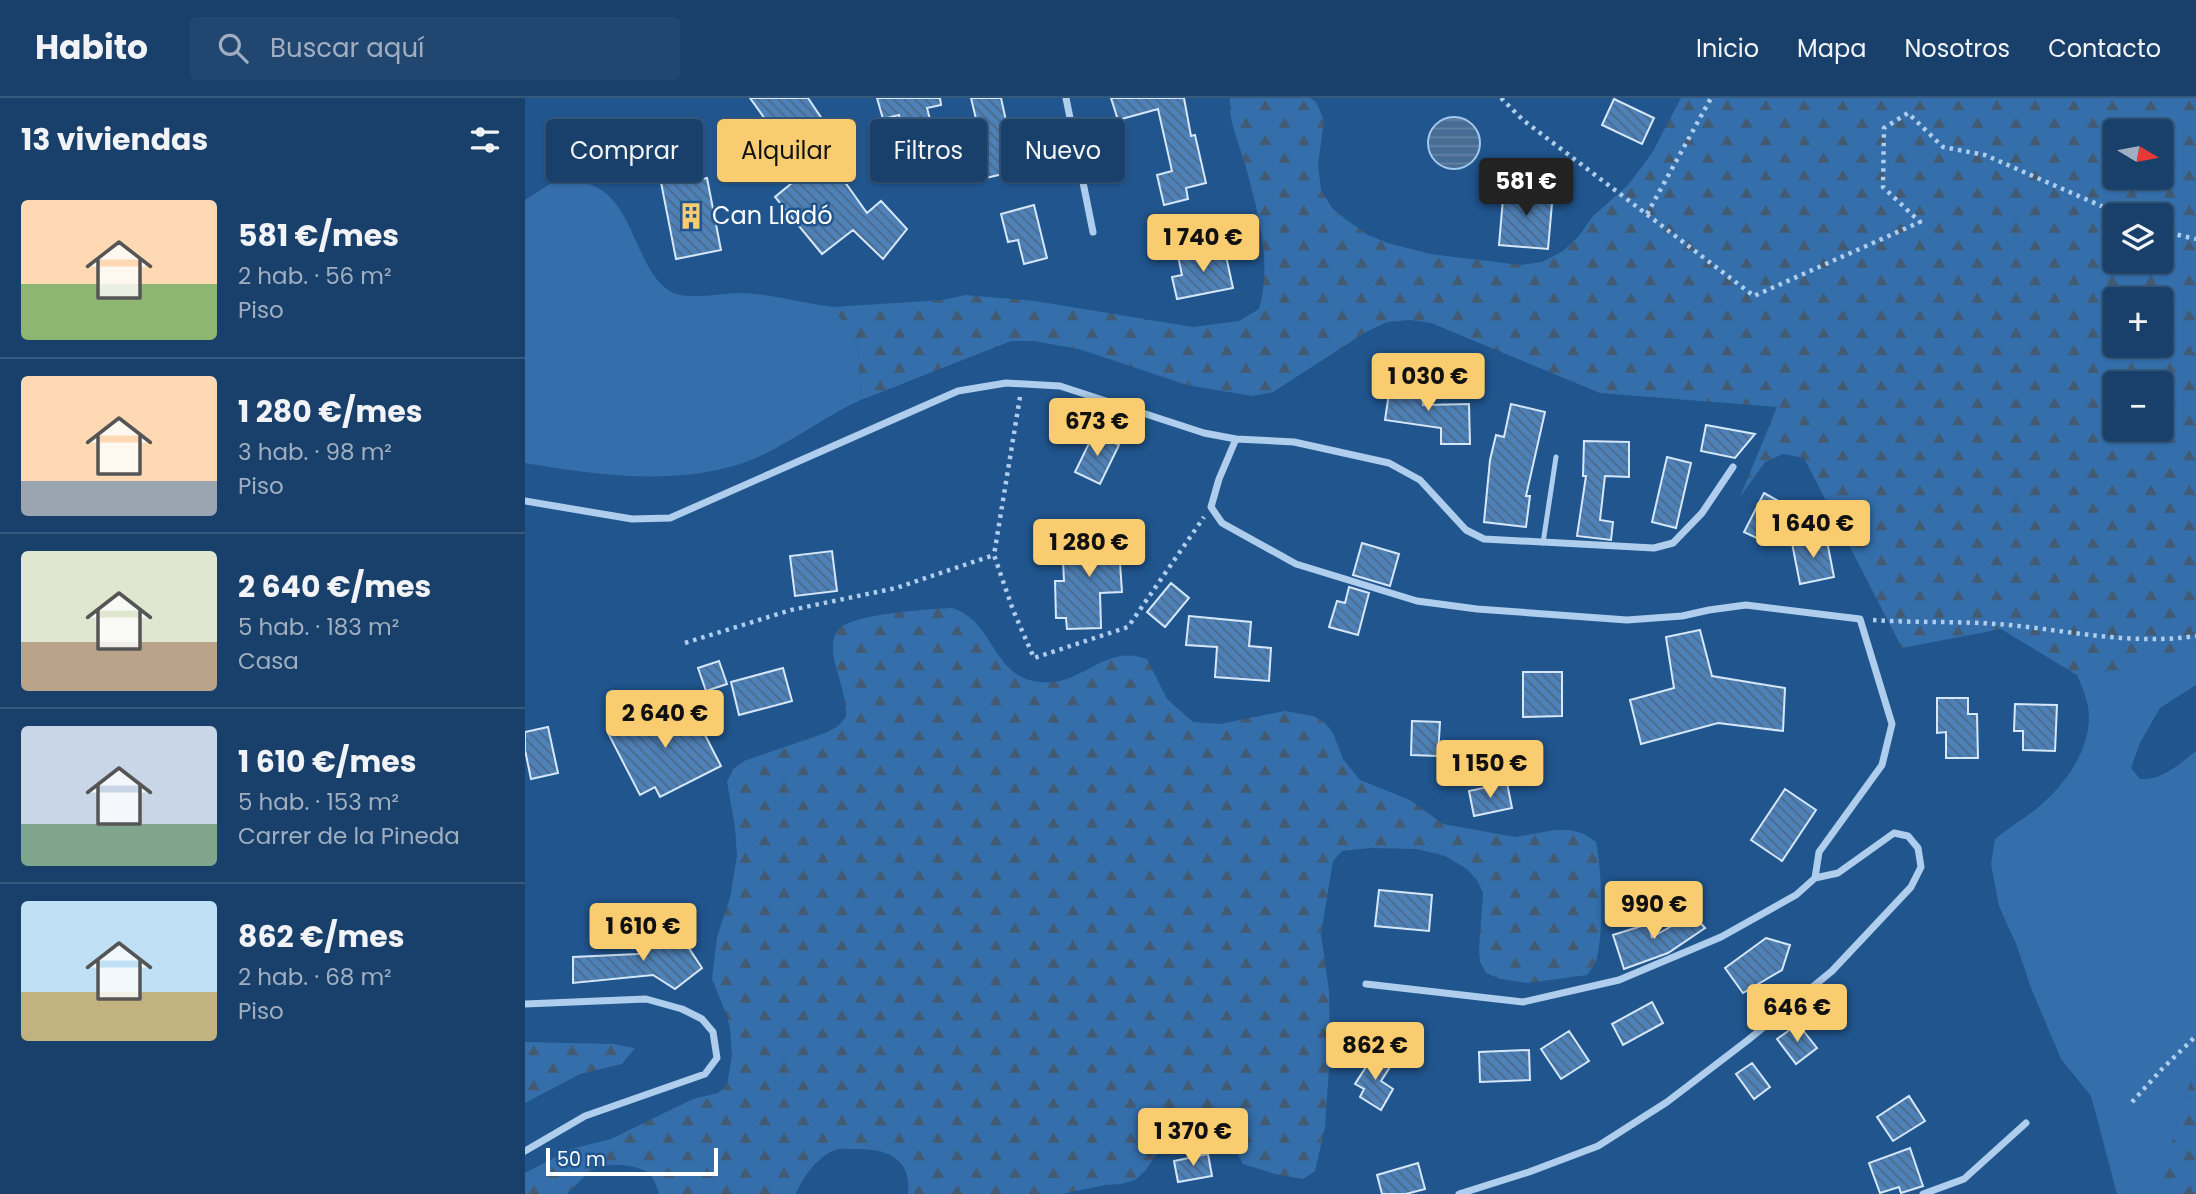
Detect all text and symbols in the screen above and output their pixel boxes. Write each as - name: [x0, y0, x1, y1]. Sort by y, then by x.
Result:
- search box: [190, 17, 680, 80]
- text: Habito: [35, 24, 148, 71]
- icon: search: [214, 29, 252, 67]
- text: Buscar aquí: [270, 30, 424, 66]
- text: Inicio: [1696, 32, 1759, 65]
- text: Mapa: [1797, 32, 1866, 65]
- text: Nosotros: [1904, 32, 2010, 65]
- text: Contacto: [2048, 32, 2161, 65]
- text: 13 viviendas: [21, 118, 208, 161]
- chip: Comprar: [546, 119, 703, 182]
- chip: Alquilar: [717, 119, 856, 182]
- chip: Filtros: [870, 119, 987, 182]
- chip: Nuevo: [1001, 119, 1125, 182]
- north arrow: [2103, 119, 2173, 189]
- map controls: [2103, 119, 2173, 441]
- icon: filters: [466, 121, 504, 159]
- pin: 581 €: [1477, 158, 1575, 218]
- text: 581 €: [1495, 165, 1557, 197]
- place label: Can Lladó: [712, 199, 833, 232]
- building icon: Can Lladó: [676, 201, 706, 231]
- button: layers: [2103, 203, 2173, 273]
- text: 581 €/mes: [238, 214, 399, 257]
- pin: 1 740 €: [1138, 214, 1268, 274]
- text: 1 740 €: [1163, 221, 1243, 253]
- icon: home: [77, 228, 161, 312]
- text: 2 hab. · 56 m²: [238, 260, 392, 292]
- button: +: [2103, 287, 2173, 357]
- text: Piso: [238, 294, 284, 326]
- pin: 1 030 €: [1363, 354, 1493, 413]
- text: 1 030 €: [1388, 360, 1468, 392]
- button: −: [2103, 371, 2173, 441]
- text: 1 280 €/mes: [238, 390, 423, 433]
- pin: 673 €: [1048, 398, 1146, 458]
- icon: home: [77, 404, 161, 488]
- text: 673 €: [1065, 405, 1129, 437]
- text: 3 hab. · 98 m²: [238, 436, 392, 468]
- text: Piso: [238, 470, 284, 502]
- pin: 1 640 €: [1748, 500, 1878, 560]
- text: 1 640 €: [1772, 507, 1854, 539]
- pin: 1 280 €: [1024, 519, 1154, 579]
- text: 1 280 €: [1049, 526, 1129, 558]
- text: 2 640 €/mes: [238, 565, 431, 608]
- icon: home: [77, 579, 161, 663]
- text: 5 hab. · 183 m²: [238, 611, 399, 643]
- text: Casa: [238, 645, 299, 677]
- pin: 2 640 €: [600, 690, 730, 750]
- text: 2 640 €: [622, 697, 708, 729]
- text: 1 610 €/mes: [238, 740, 416, 783]
- pin: 1 150 €: [1425, 740, 1555, 800]
- text: 1 150 €: [1452, 747, 1528, 779]
- icon: home: [77, 754, 161, 838]
- text: 5 hab. · 153 m²: [238, 786, 399, 818]
- text: Carrer de la Pineda: [238, 820, 460, 852]
- pin: 990 €: [1605, 882, 1703, 941]
- text: 990 €: [1621, 888, 1687, 920]
- pin: 1 610 €: [578, 904, 708, 963]
- text: 1 610 €: [605, 910, 681, 942]
- text: 862 €/mes: [238, 915, 405, 958]
- icon: home: [77, 929, 161, 1013]
- text: 2 hab. · 68 m²: [238, 961, 392, 993]
- pin: 646 €: [1748, 984, 1846, 1044]
- text: 646 €: [1763, 991, 1831, 1023]
- text: Piso: [238, 995, 284, 1027]
- pin: 862 €: [1326, 1023, 1424, 1082]
- text: 862 €: [1342, 1029, 1408, 1061]
- pin: 1 370 €: [1128, 1108, 1258, 1168]
- text: 1 370 €: [1154, 1115, 1232, 1147]
- scale bar: [546, 1145, 717, 1177]
- text: 50 m: [557, 1146, 606, 1173]

